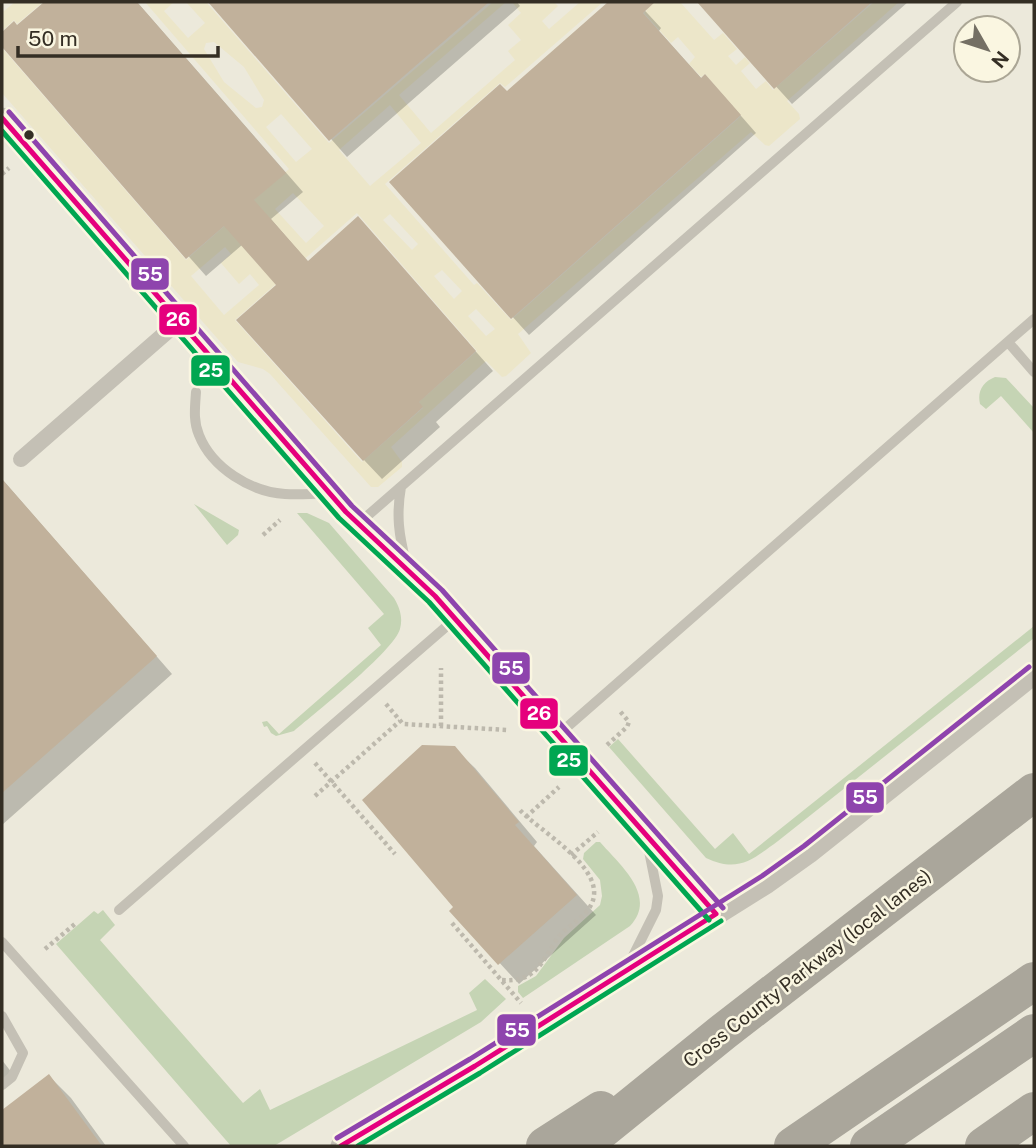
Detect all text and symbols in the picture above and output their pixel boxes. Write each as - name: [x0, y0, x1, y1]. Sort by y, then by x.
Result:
- scale bar: [18, 14, 217, 58]
- north arrow: [952, 14, 1022, 84]
- text: 50 m: [28, 26, 78, 51]
- text: N: [987, 47, 1013, 72]
- unlabelled marker: [22, 128, 36, 142]
- line badge: 55: [130, 257, 170, 291]
- text: 55: [137, 263, 163, 285]
- line badge: 26: [158, 303, 198, 336]
- text: 26: [166, 308, 190, 330]
- line badge: 25: [190, 354, 231, 387]
- text: 25: [199, 359, 223, 381]
- line badge: 55: [491, 651, 531, 685]
- text: 55: [498, 657, 524, 679]
- line badge: 26: [519, 697, 559, 730]
- text: 26: [527, 702, 551, 724]
- line badge: 25: [548, 744, 589, 777]
- text: 25: [557, 749, 581, 771]
- line badge: 55: [845, 781, 885, 814]
- text: 55: [852, 786, 878, 808]
- street label: Cross County Parkway (local lanes): [679, 864, 935, 1072]
- line badge: 55: [496, 1013, 537, 1047]
- text: 55: [504, 1019, 530, 1041]

